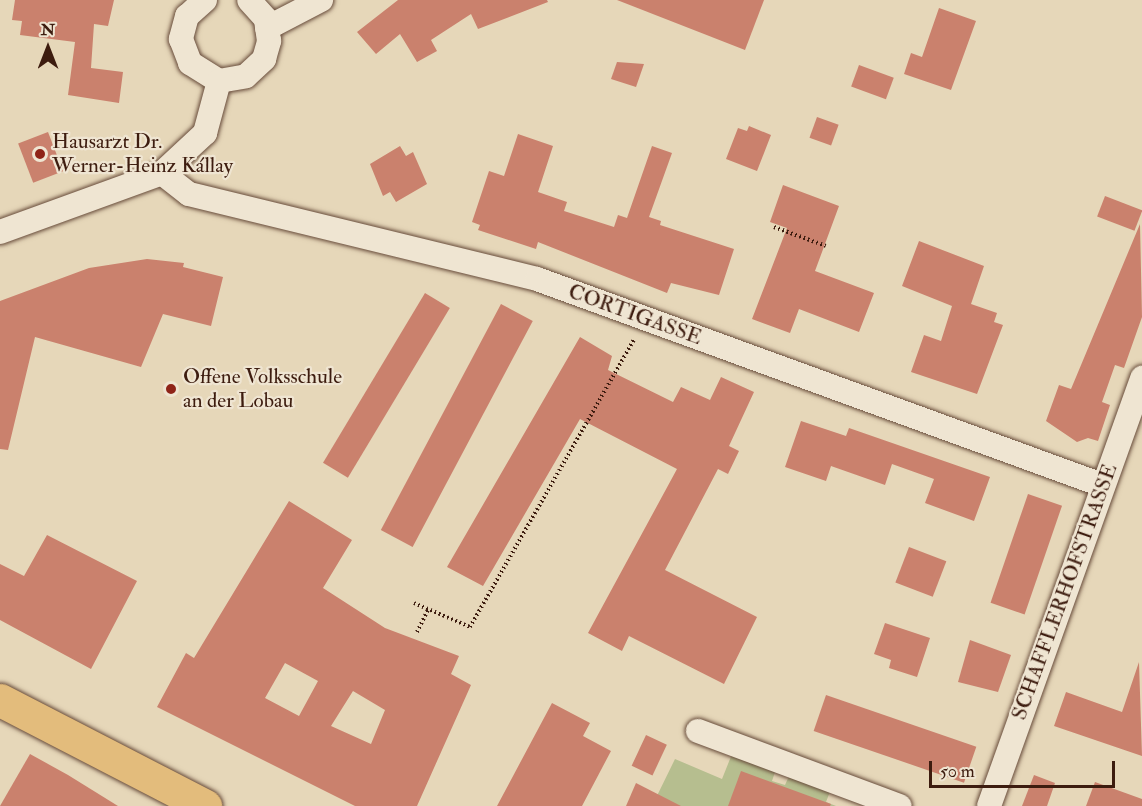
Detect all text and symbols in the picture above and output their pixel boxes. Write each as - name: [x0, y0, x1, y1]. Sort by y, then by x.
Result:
- north arrow: [18, 18, 78, 78]
- text: N: [41, 20, 55, 40]
- place label: Hausarzt Dr. Werner-Heinz Kállay: [52, 129, 233, 179]
- marker: Hausarzt Dr. Werner-Heinz Kállay: [33, 147, 47, 161]
- street label: CORTIGASSE: [565, 279, 705, 351]
- place label: Offene Volksschule an der Lobau: [183, 364, 342, 414]
- marker: Offene Volksschule an der Lobau: [164, 382, 178, 396]
- street label: SCHAFFLERHOFSTRASSE: [1007, 461, 1123, 723]
- scale bar: [932, 749, 1118, 787]
- text: 50 m: [940, 760, 975, 783]

